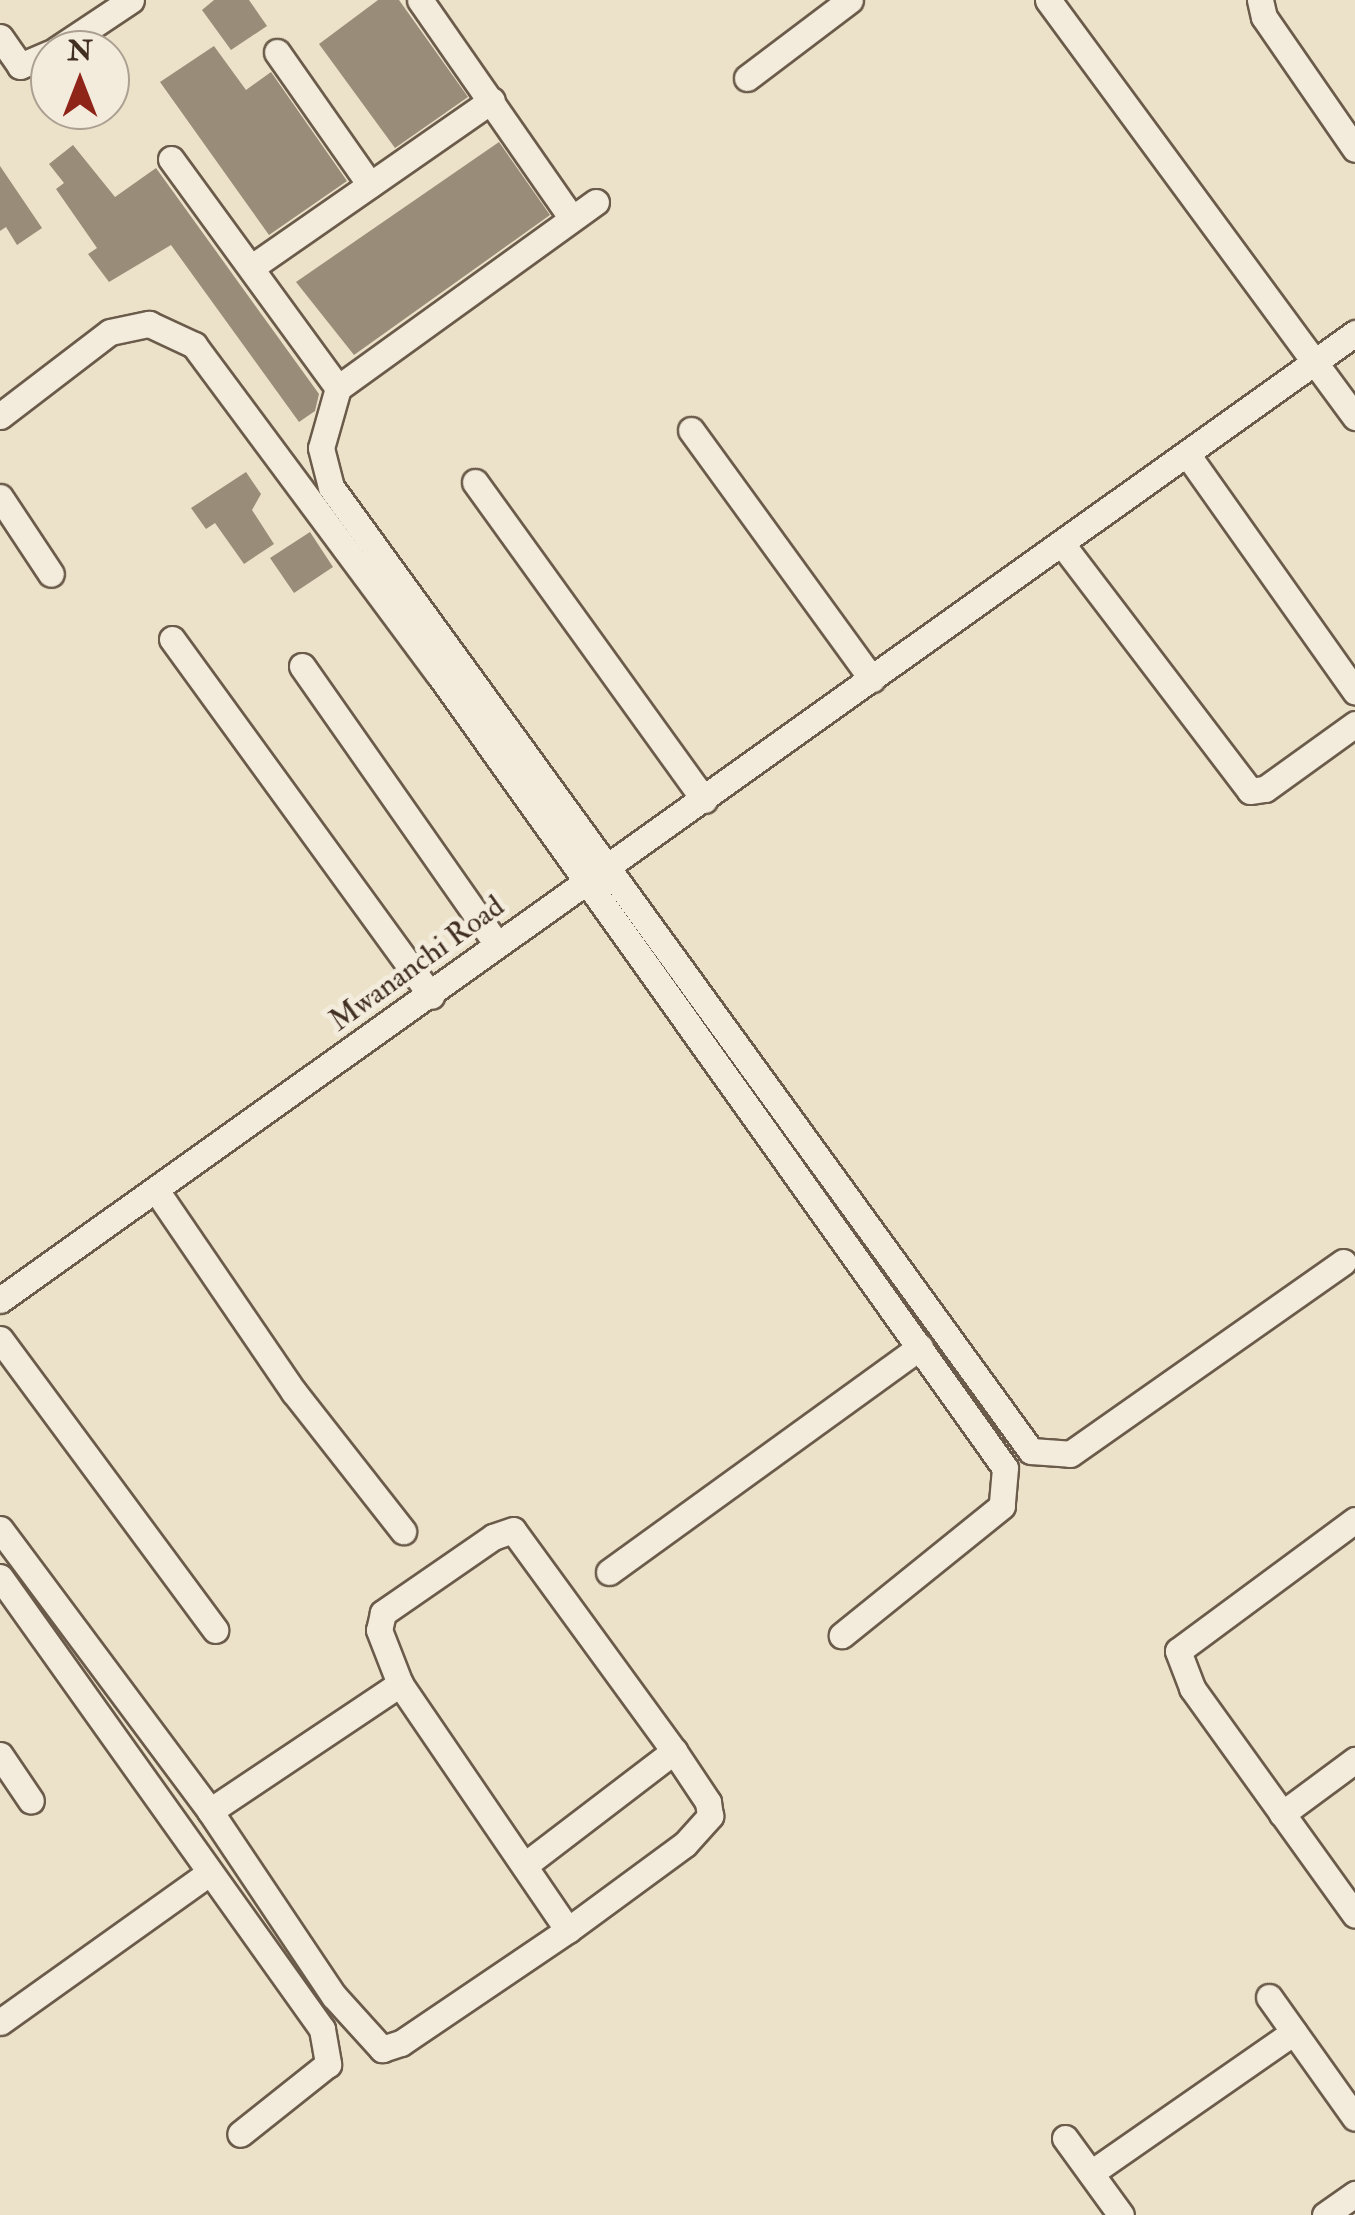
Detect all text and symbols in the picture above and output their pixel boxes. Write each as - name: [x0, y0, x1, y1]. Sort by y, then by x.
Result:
- north arrow: [30, 30, 130, 130]
- text: N: [67, 34, 93, 69]
- street label: Mwananchi Road: [323, 889, 511, 1039]

